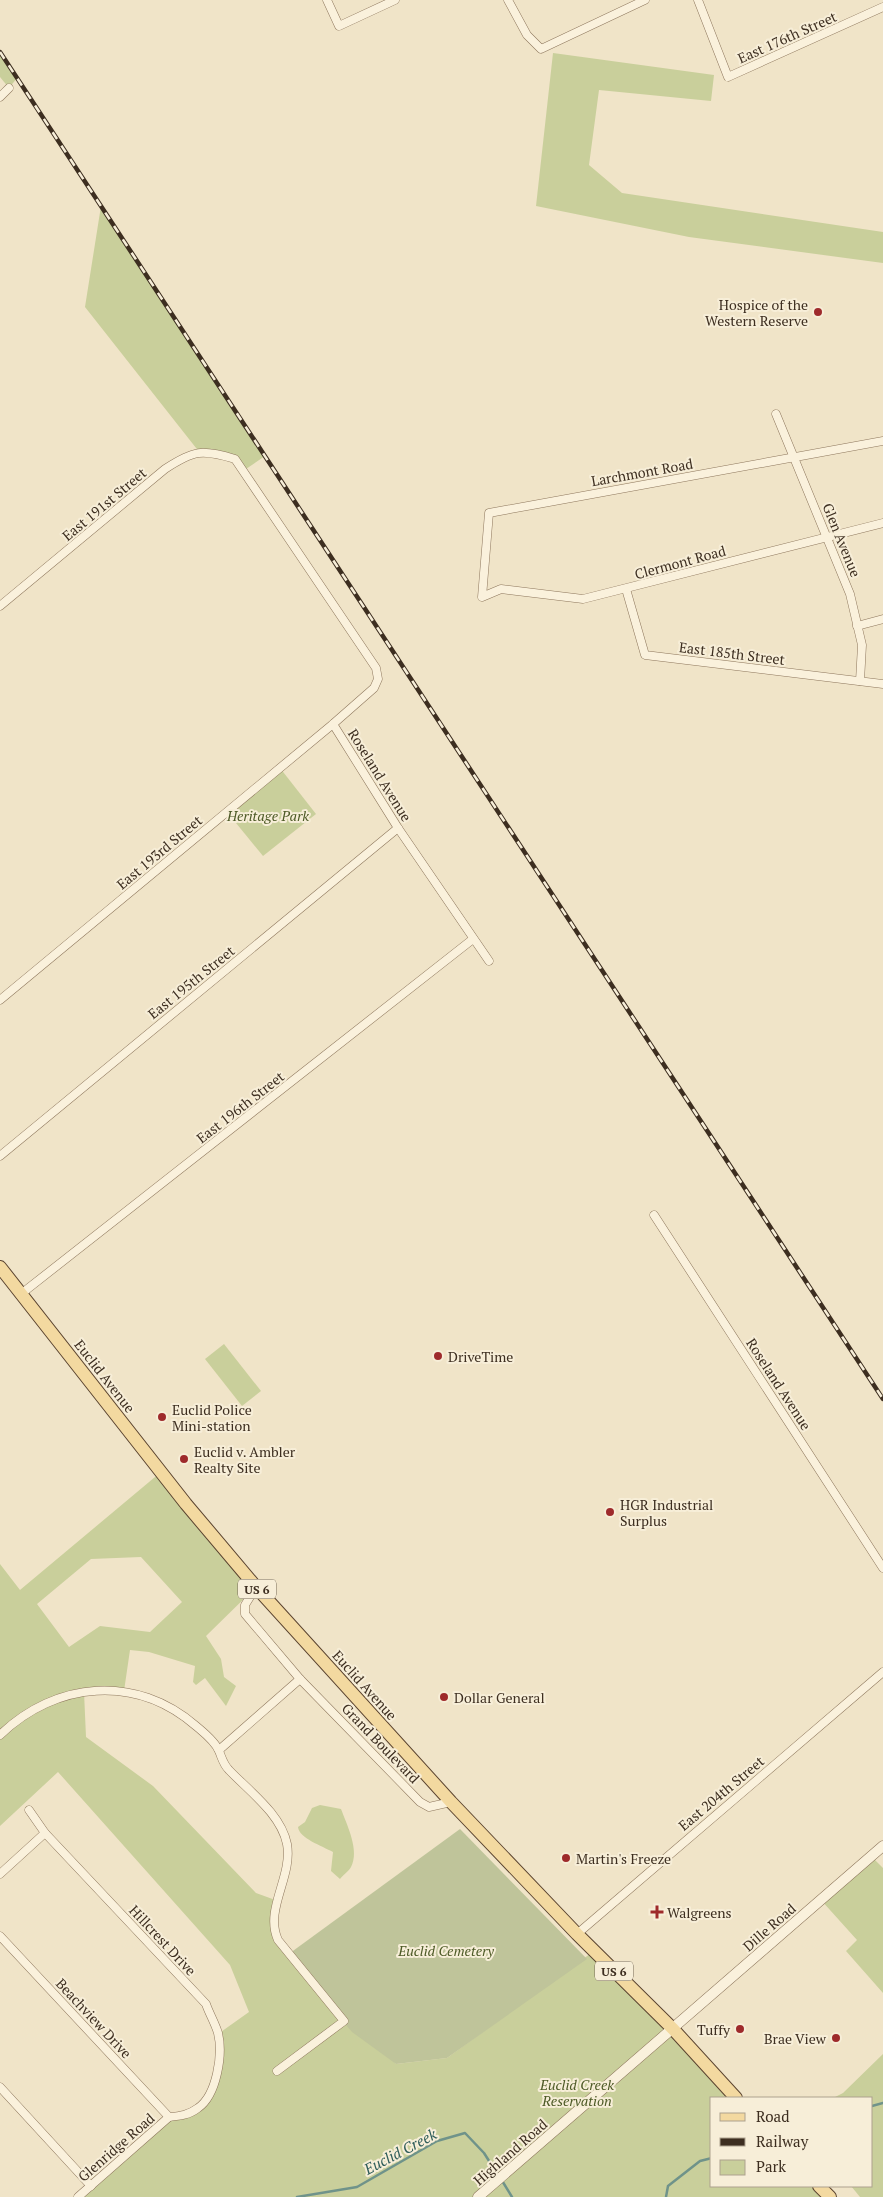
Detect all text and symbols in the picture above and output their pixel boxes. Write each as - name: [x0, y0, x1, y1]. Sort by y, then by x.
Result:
- street label: East 176th Street: [735, 6, 840, 67]
- place label: Hospice of the Western Reserve: [705, 295, 808, 330]
- marker: Hospice of the Western Reserve: [812, 306, 824, 318]
- street label: Larchmont Road: [590, 454, 695, 490]
- street label: East 191st Street: [58, 463, 151, 545]
- street label: Glen Avenue: [819, 500, 865, 580]
- street label: Clermont Road: [632, 541, 728, 583]
- street label: East 185th Street: [678, 637, 787, 669]
- street label: Roseland Avenue: [344, 725, 416, 825]
- park label: Heritage Park: [226, 806, 309, 825]
- street label: East 193rd Street: [112, 810, 206, 893]
- street label: East 195th Street: [144, 941, 239, 1023]
- street label: East 196th Street: [192, 1066, 288, 1147]
- street label: Roseland Avenue: [742, 1334, 816, 1434]
- street label: Euclid Avenue: [70, 1336, 140, 1416]
- place label: DriveTime: [448, 1347, 513, 1366]
- marker: DriveTime: [432, 1350, 444, 1362]
- place label: Euclid Police Mini-station: [172, 1400, 252, 1435]
- marker: Euclid Police Mini-station: [156, 1411, 168, 1423]
- place label: Euclid v. Ambler Realty Site: [194, 1442, 296, 1477]
- marker: Euclid v. Ambler Realty Site: [178, 1453, 190, 1465]
- place label: HGR Industrial Surplus: [620, 1495, 713, 1530]
- marker: HGR Industrial Surplus: [604, 1506, 616, 1518]
- road number: US 6: [238, 1580, 276, 1598]
- street label: Euclid Avenue: [329, 1646, 401, 1724]
- place label: Dollar General: [454, 1688, 545, 1707]
- marker: Dollar General: [438, 1691, 450, 1703]
- street label: Grand Boulevard: [338, 1699, 424, 1787]
- street label: East 204th Street: [674, 1751, 768, 1834]
- place label: Martin's Freeze: [576, 1849, 671, 1868]
- marker: Martin's Freeze: [560, 1852, 572, 1864]
- street label: Dille Road: [739, 1899, 800, 1955]
- street label: Hillcrest Drive: [125, 1901, 201, 1979]
- place label: Walgreens: [667, 1903, 732, 1922]
- marker: Walgreens: [651, 1906, 663, 1918]
- park label: Euclid Cemetery: [397, 1941, 494, 1960]
- road number: US 6: [595, 1962, 633, 1980]
- street label: Beachview Drive: [52, 1974, 136, 2062]
- place label: Tuffy: [697, 2020, 731, 2039]
- marker: Tuffy: [734, 2023, 746, 2035]
- place label: Brae View: [764, 2029, 827, 2048]
- marker: Brae View: [830, 2032, 842, 2044]
- park label: Euclid Creek Reservation: [539, 2075, 614, 2110]
- legend: [710, 2097, 873, 2187]
- text: Road: [756, 2106, 789, 2126]
- street label: Glenridge Road: [74, 2108, 158, 2186]
- street label: Highland Road: [469, 2115, 551, 2189]
- water label: Euclid Creek: [359, 2123, 440, 2179]
- text: Railway: [756, 2131, 809, 2151]
- text: Park: [756, 2156, 786, 2176]

